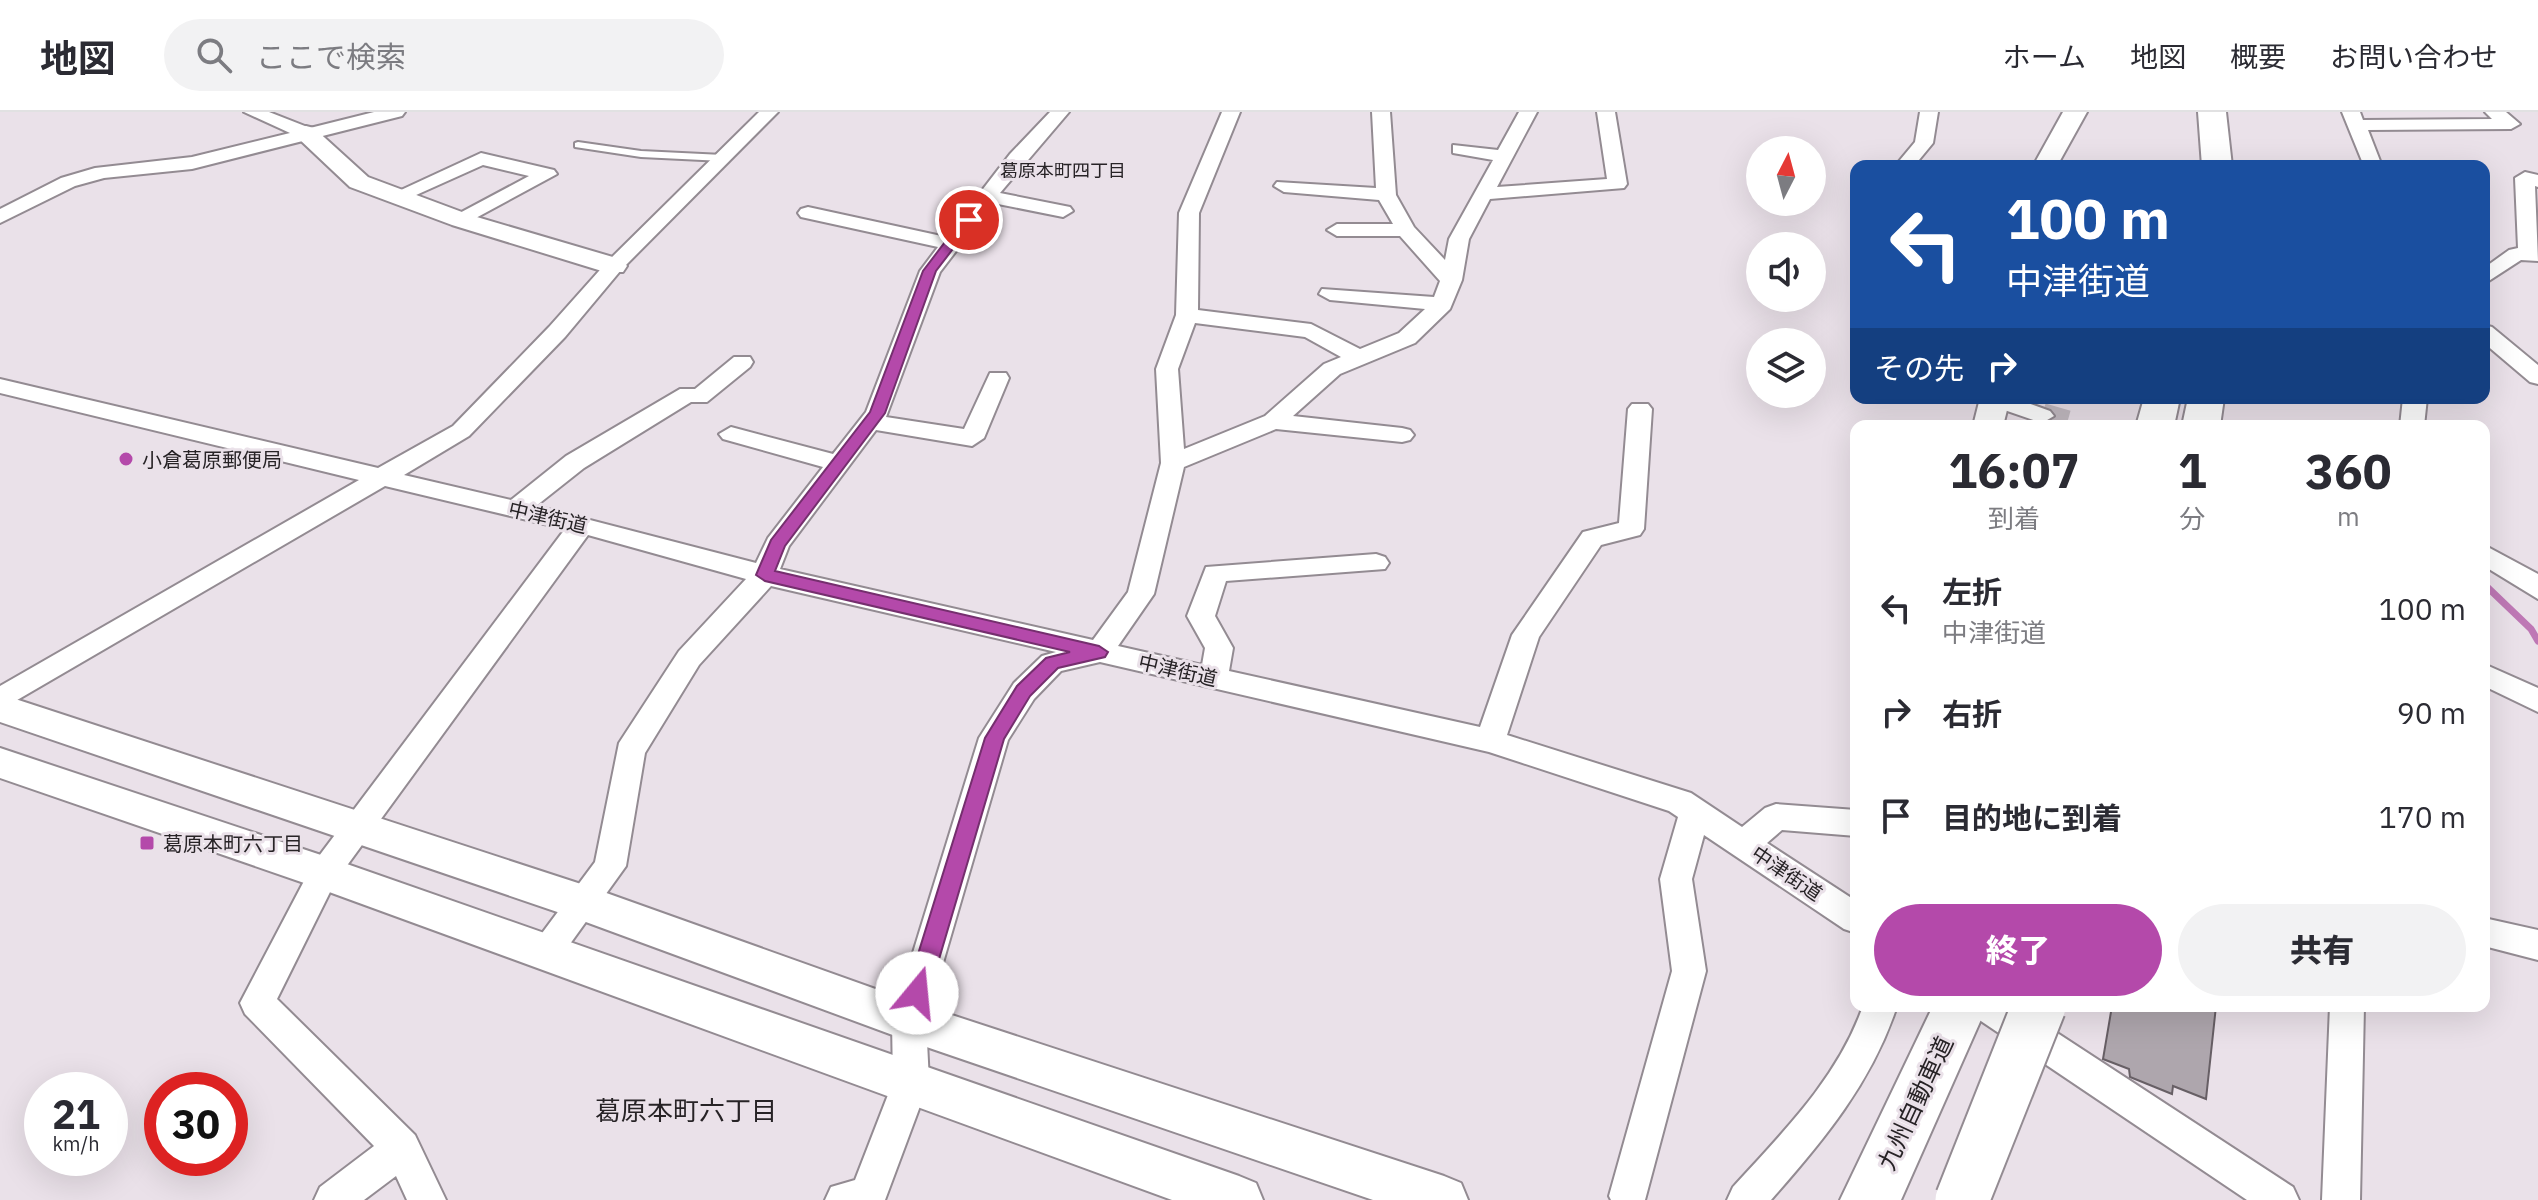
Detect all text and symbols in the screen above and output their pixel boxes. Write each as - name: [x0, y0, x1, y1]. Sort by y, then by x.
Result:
- search box: [164, 19, 724, 91]
- text: 地図: [40, 33, 116, 82]
- icon: search: [192, 33, 236, 77]
- text: ここで検索: [256, 37, 406, 76]
- text: ホーム: [2003, 38, 2086, 75]
- text: 地図: [2130, 38, 2186, 75]
- text: 概要: [2230, 38, 2286, 75]
- text: お問い合わせ: [2330, 38, 2498, 75]
- north arrow: [1746, 136, 1826, 216]
- map controls: [1746, 136, 1826, 408]
- district label: 葛原本町四丁目: [1000, 159, 1126, 182]
- text: 100 m: [2006, 182, 2170, 254]
- pin: [935, 186, 1003, 254]
- icon: left: [1874, 192, 1978, 296]
- icon: arrive: [947, 198, 991, 242]
- button: sound: [1746, 232, 1826, 312]
- text: 中津街道: [2006, 257, 2150, 304]
- button: layers: [1746, 328, 1826, 408]
- icon: right: [1980, 344, 2024, 388]
- text: その先: [1874, 348, 1964, 387]
- text: 16:07: [1948, 439, 2079, 501]
- text: 1: [2178, 439, 2207, 501]
- text: 360: [2305, 440, 2392, 502]
- place label: 小倉葛原郵便局: [142, 446, 282, 473]
- marker: 小倉葛原郵便局: [117, 450, 135, 468]
- street label: 中津街道: [506, 495, 590, 539]
- text: m: [2337, 499, 2360, 533]
- text: 到着: [1988, 501, 2040, 535]
- text: 分: [2179, 501, 2205, 535]
- text: 左折: [1942, 572, 2002, 611]
- icon: left: [1874, 586, 1918, 630]
- text: 100 m: [2379, 589, 2466, 628]
- text: 中津街道: [1942, 615, 2046, 649]
- street label: 中津街道: [1136, 648, 1220, 692]
- icon: right: [1874, 690, 1918, 734]
- text: 90 m: [2397, 693, 2466, 732]
- text: 右折: [1942, 694, 2002, 733]
- icon: arrive: [1874, 794, 1918, 838]
- text: 170 m: [2379, 797, 2466, 836]
- text: 目的地に到着: [1942, 798, 2122, 837]
- place label: 葛原本町六丁目: [163, 830, 303, 857]
- marker: 葛原本町六丁目: [138, 834, 156, 852]
- street label: 中津街道: [1746, 839, 1828, 907]
- button: 終了: [1874, 904, 2162, 996]
- button: 共有: [2178, 904, 2466, 996]
- position arrow: [875, 951, 959, 1035]
- street label: 九州自動車道: [1870, 1031, 1960, 1175]
- speed limit sign: 30: [144, 1072, 248, 1176]
- text: 21: [52, 1088, 100, 1140]
- district label: 葛原本町六丁目: [595, 1093, 777, 1127]
- text: km/h: [52, 1130, 100, 1157]

